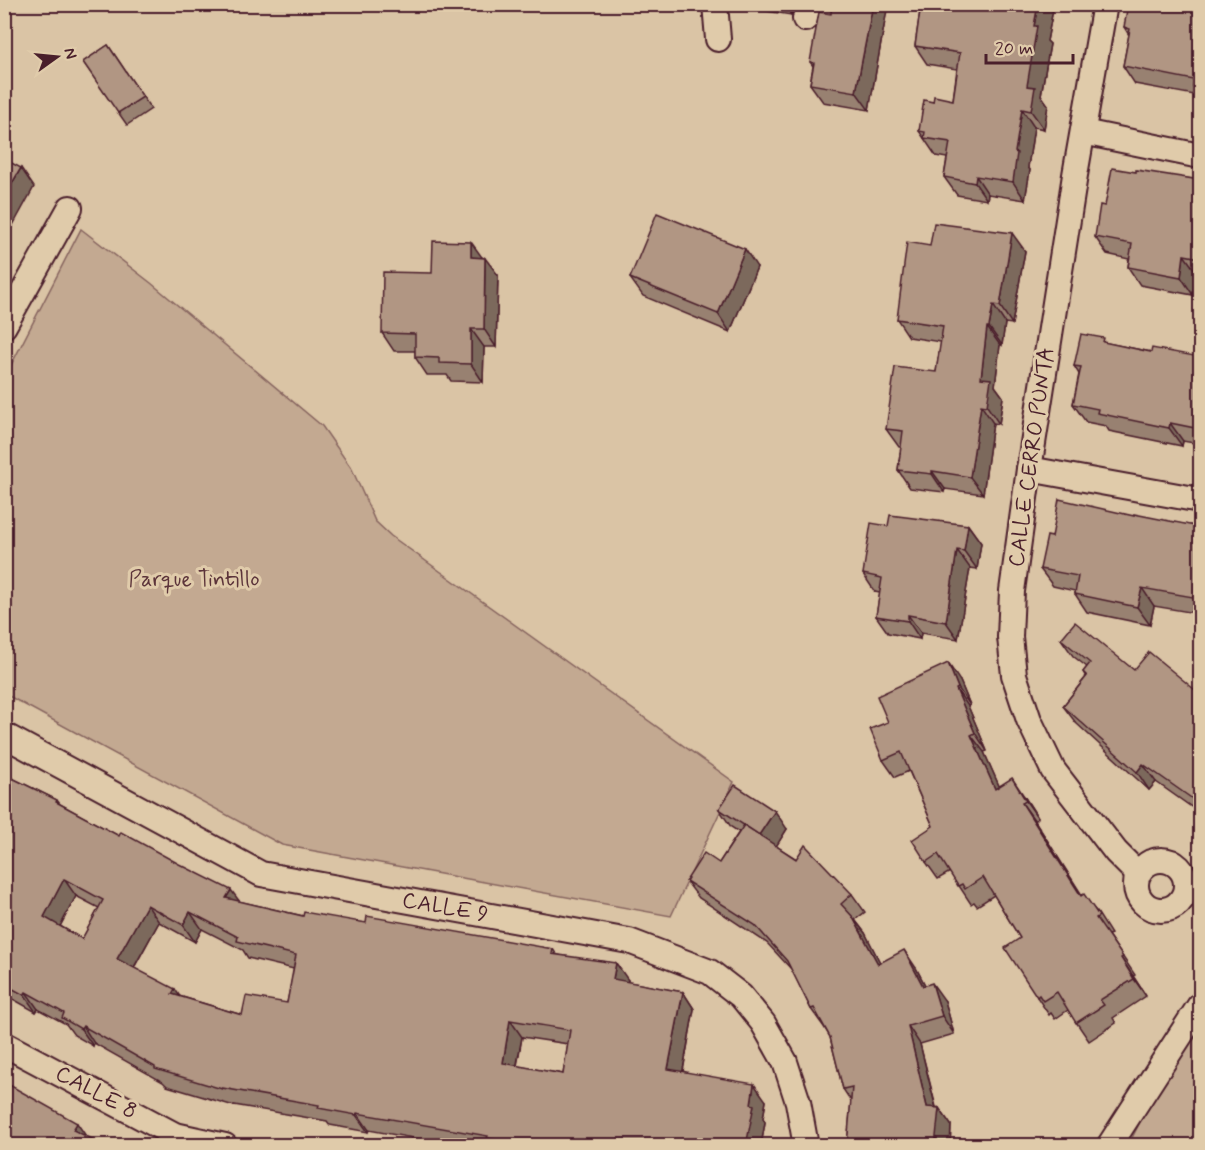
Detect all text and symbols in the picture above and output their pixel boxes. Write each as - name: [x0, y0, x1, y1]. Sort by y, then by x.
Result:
- north arrow: [27, 27, 87, 87]
- scale bar: [986, 27, 1073, 65]
- text: 20 m: [995, 37, 1033, 61]
- text: N: [59, 46, 82, 61]
- street label: CALLE CERRO PUNTA: [1003, 345, 1061, 569]
- park label: Parque Tintillo: [128, 566, 260, 594]
- street label: CALLE 9: [400, 887, 490, 929]
- street label: CALLE 8: [50, 1060, 142, 1126]

